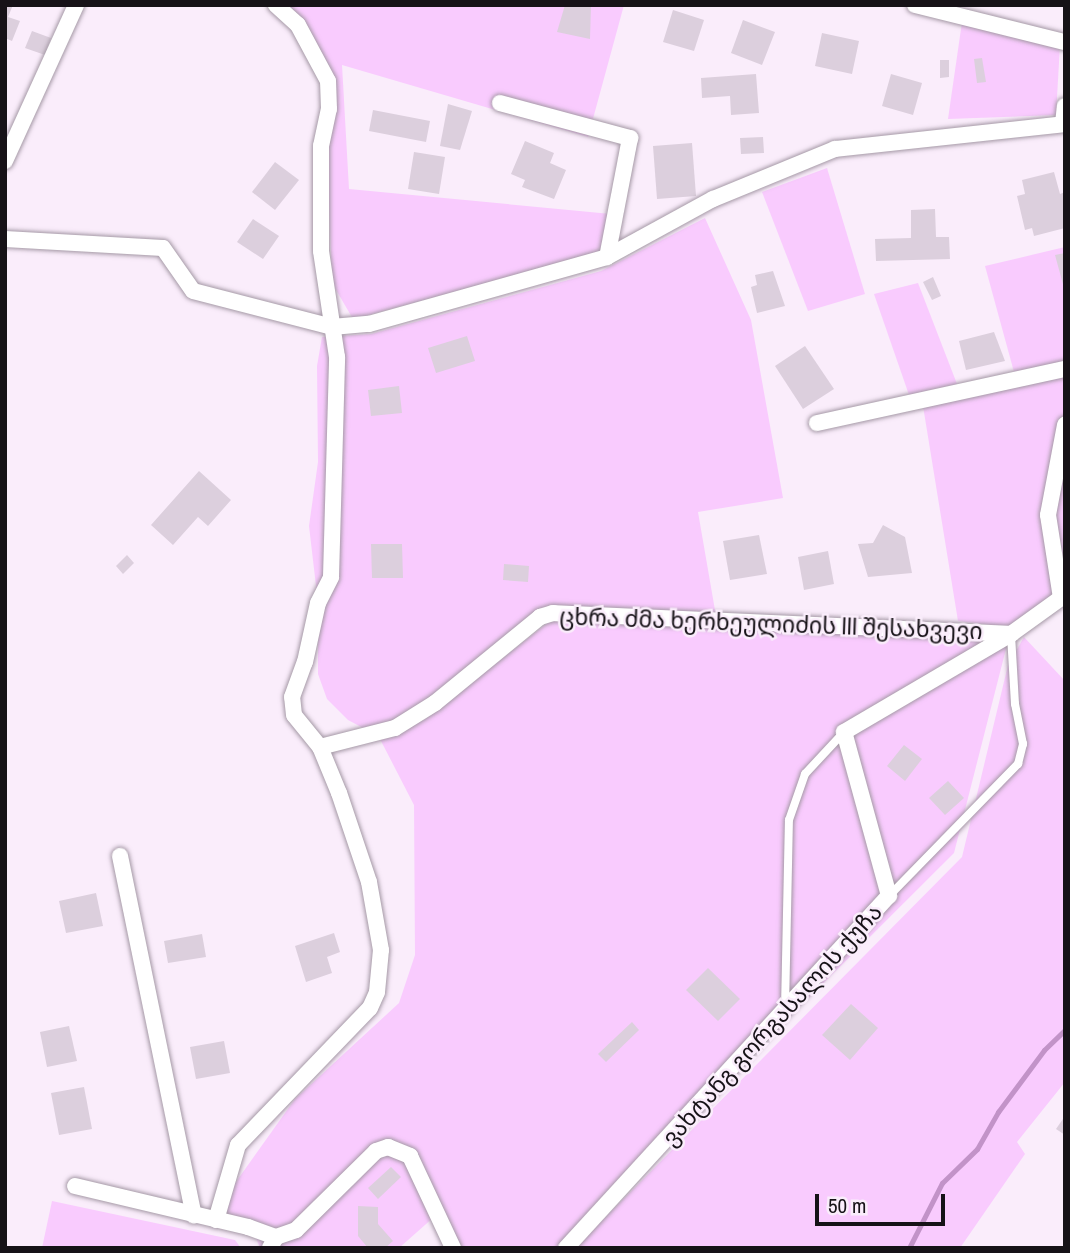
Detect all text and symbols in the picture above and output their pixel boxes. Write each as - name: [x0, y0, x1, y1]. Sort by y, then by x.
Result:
- street label: ცხრა ძმა ხერხეულიძის III შესახვევი: [559, 603, 983, 645]
- street label: ვახტანგ გორგასალის ქუჩა: [656, 898, 888, 1152]
- scale bar: [818, 1180, 948, 1224]
- text: 50 m: [828, 1191, 866, 1220]

